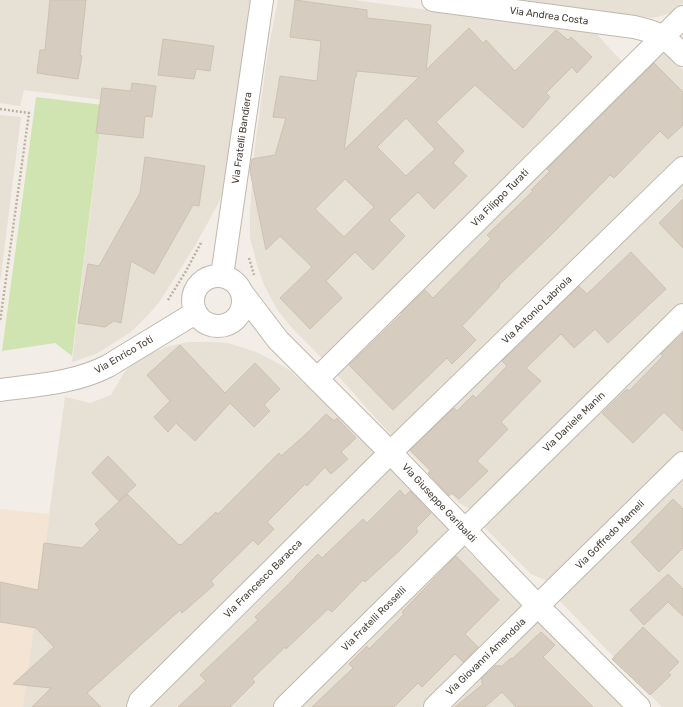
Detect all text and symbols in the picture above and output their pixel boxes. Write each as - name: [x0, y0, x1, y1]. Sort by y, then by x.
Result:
- street label: Via Andrea Costa: [509, 5, 589, 27]
- street label: Via Fratelli Bandiera: [230, 91, 254, 185]
- street label: Via Filippo Turati: [469, 167, 531, 229]
- street label: Via Antonio Labriola: [500, 273, 574, 347]
- street label: Via Enrico Toti: [93, 333, 155, 377]
- street label: Via Daniele Manin: [540, 389, 608, 455]
- street label: Via Giuseppe Garibaldi: [399, 461, 479, 545]
- street label: Via Goffredo Mameli: [573, 498, 647, 572]
- street label: Via Francesco Baracca: [221, 537, 305, 621]
- street label: Via Fratelli Rosselli: [339, 584, 409, 654]
- street label: Via Giovanni Amendola: [444, 616, 528, 698]

